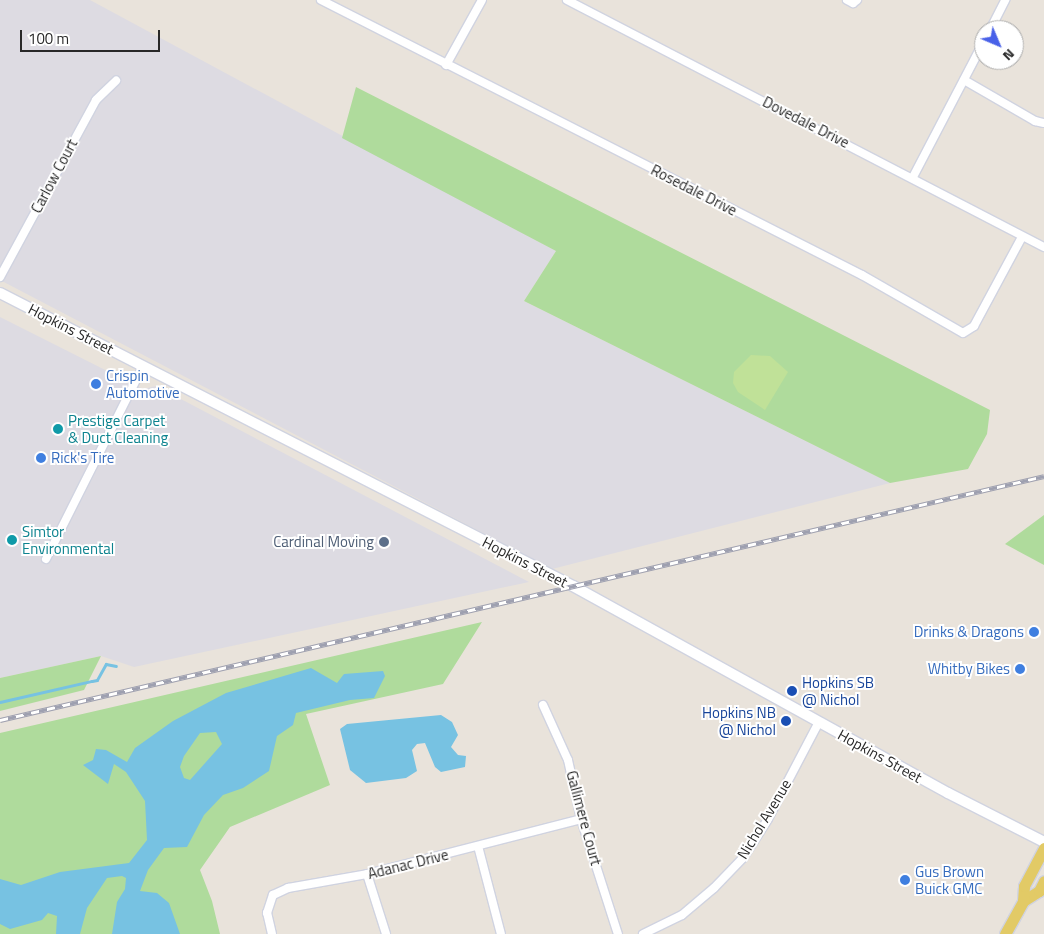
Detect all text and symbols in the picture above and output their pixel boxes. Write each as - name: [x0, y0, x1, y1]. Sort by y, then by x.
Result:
- scale bar: [22, 20, 162, 52]
- north arrow: [974, 20, 1024, 70]
- text: 100 m: [28, 27, 69, 50]
- text: N: [998, 44, 1020, 66]
- street label: Dovedale Drive: [760, 92, 852, 152]
- street label: Carlow Court: [27, 136, 81, 216]
- street label: Rosedale Drive: [648, 161, 740, 219]
- street label: Hopkins Street: [25, 300, 117, 358]
- place label: Crispin Automotive: [106, 366, 180, 401]
- marker: Crispin Automotive: [90, 378, 102, 390]
- place label: Prestige Carpet & Duct Cleaning: [68, 411, 168, 446]
- marker: Prestige Carpet & Duct Cleaning: [52, 423, 64, 435]
- place label: Rick's Tire: [51, 449, 114, 467]
- marker: Rick's Tire: [35, 452, 47, 464]
- place label: Simtor Environmental: [22, 522, 114, 557]
- place label: Cardinal Moving: [273, 533, 374, 551]
- street label: Hopkins Street: [479, 533, 571, 591]
- marker: Simtor Environmental: [6, 534, 18, 546]
- marker: Cardinal Moving: [378, 536, 390, 548]
- place label: Drinks & Dragons: [914, 623, 1024, 641]
- marker: Drinks & Dragons: [1028, 626, 1040, 638]
- place label: Whitby Bikes: [928, 660, 1010, 678]
- marker: Whitby Bikes: [1014, 663, 1026, 675]
- place label: Hopkins SB @ Nichol: [802, 673, 874, 708]
- marker: Hopkins SB @ Nichol: [786, 685, 798, 697]
- place label: Hopkins NB @ Nichol: [702, 703, 776, 738]
- marker: Hopkins NB @ Nichol: [780, 715, 792, 727]
- street label: Hopkins Street: [835, 726, 925, 786]
- street label: Gallimere Court: [563, 769, 605, 867]
- street label: Nichol Avenue: [733, 776, 795, 862]
- street label: Adanac Drive: [366, 845, 450, 883]
- place label: Gus Brown Buick GMC: [915, 862, 984, 897]
- marker: Gus Brown Buick GMC: [899, 874, 911, 886]

